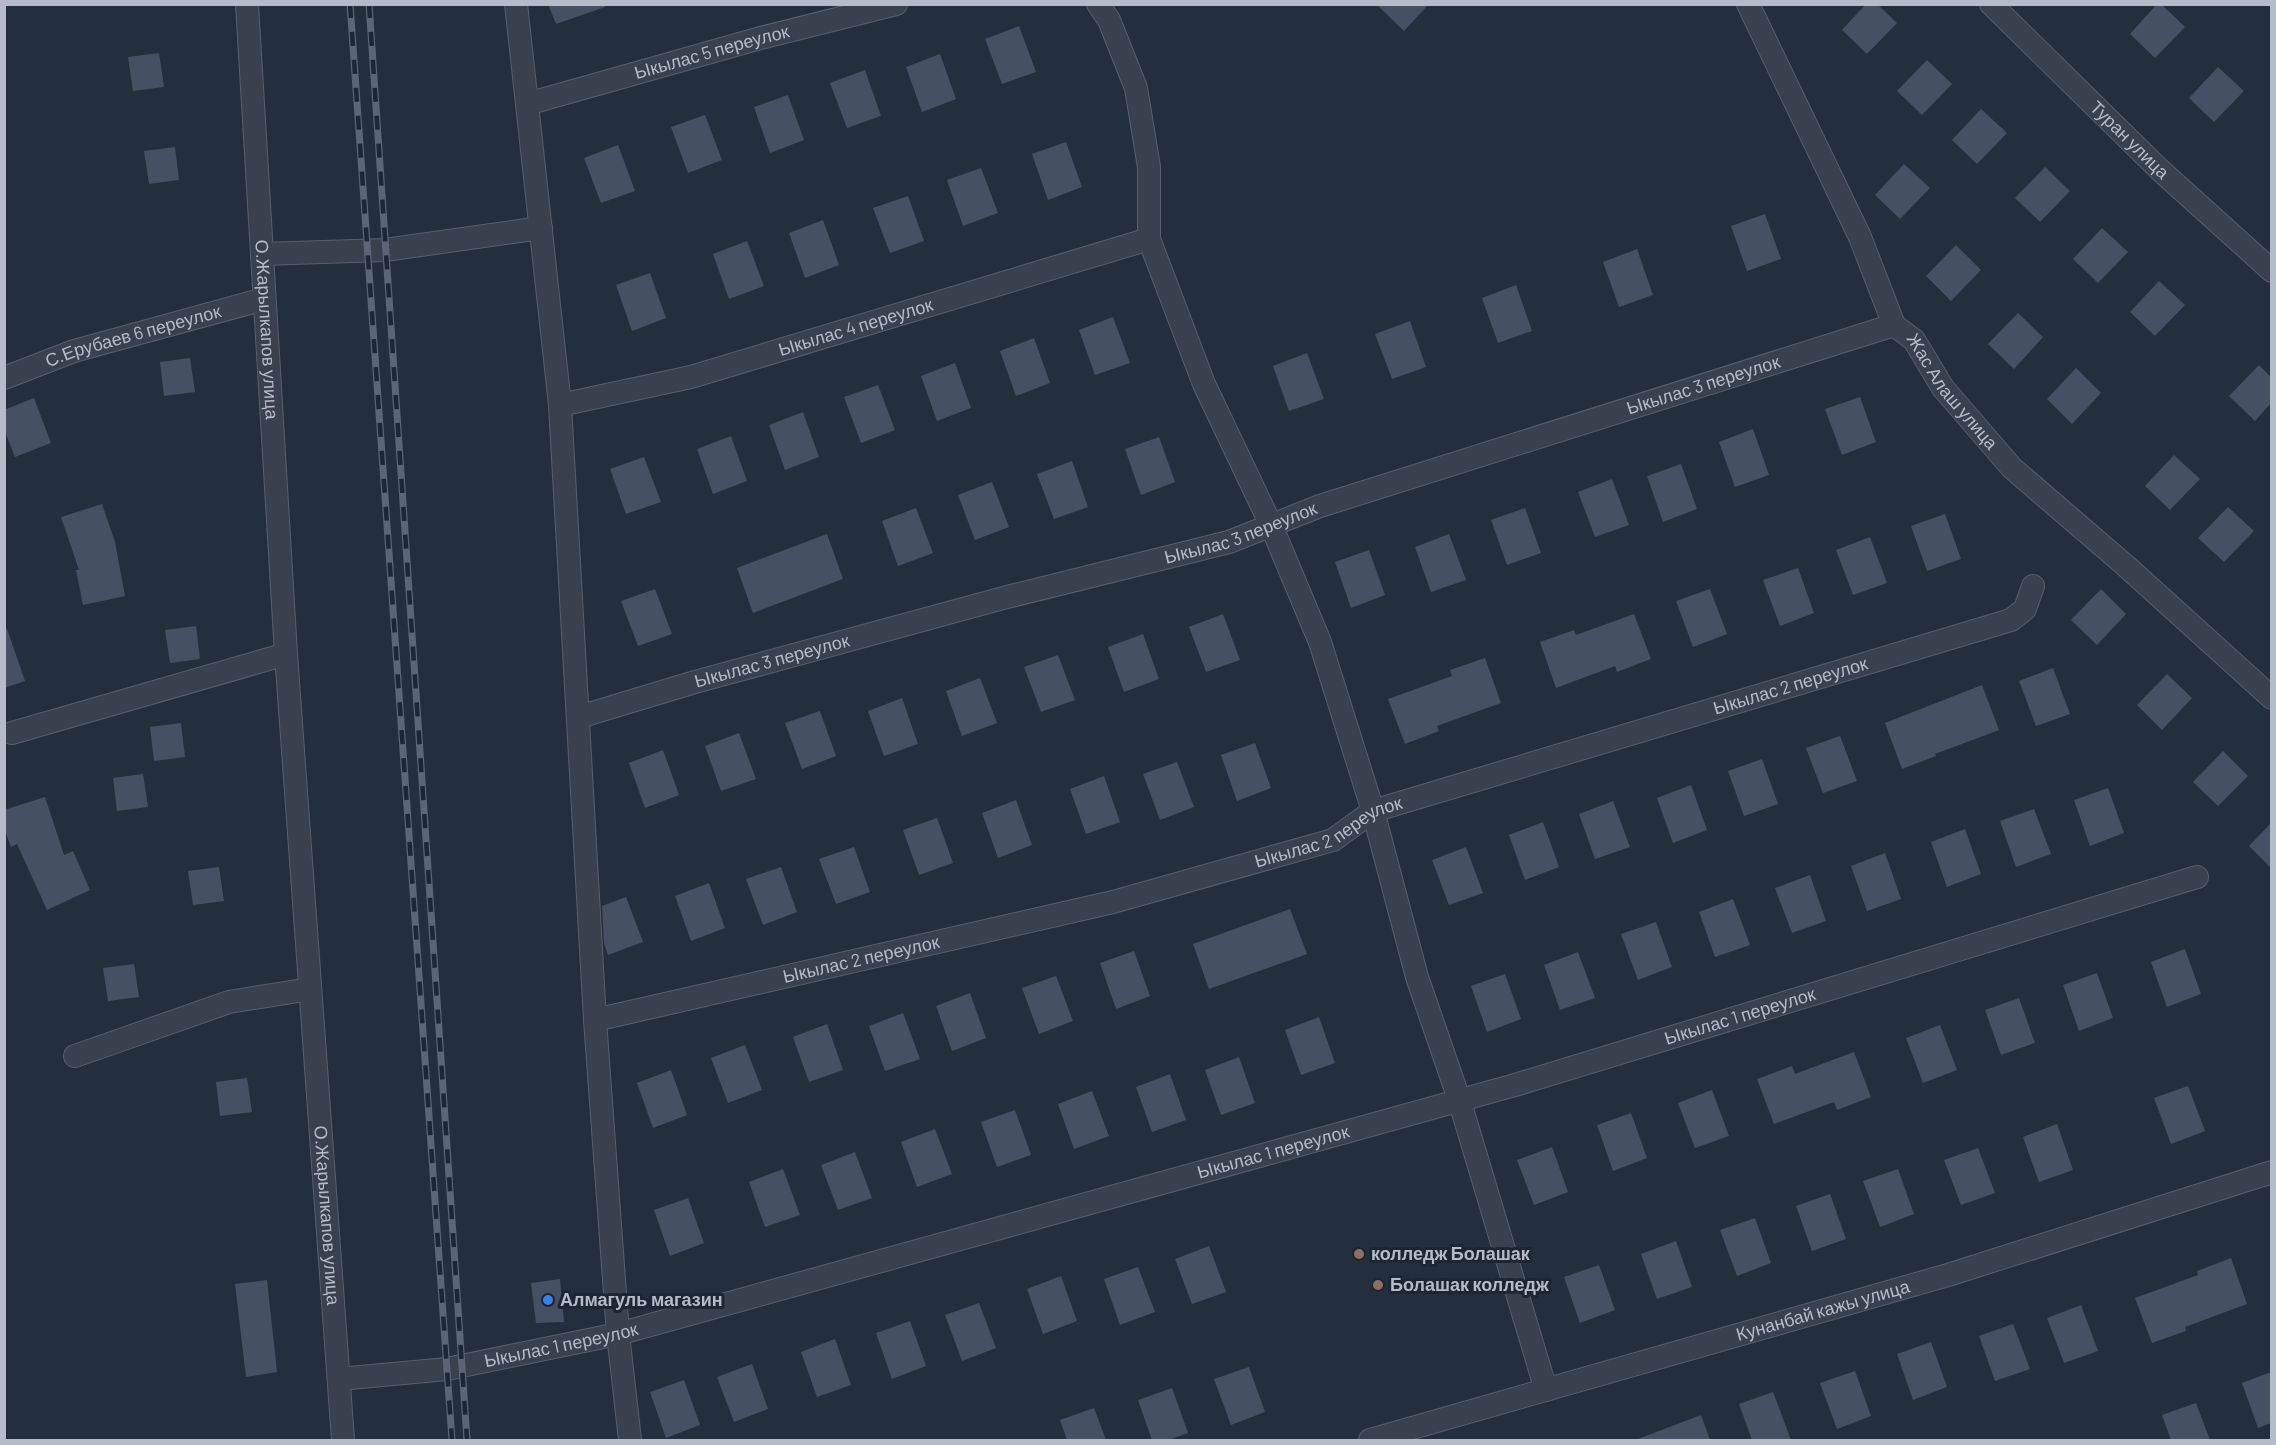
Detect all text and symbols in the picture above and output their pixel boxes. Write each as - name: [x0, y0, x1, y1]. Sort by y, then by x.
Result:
- street label: Ыкылас 5 переулок: [632, 19, 791, 83]
- street label: Туран улица: [2086, 96, 2175, 183]
- street label: О.Жарылкапов улица: [251, 239, 284, 421]
- street label: Ыкылас 4 переулок: [776, 293, 935, 360]
- street label: С.Ерубаев 6 переулок: [42, 299, 223, 371]
- street label: Жас Алаш улица: [1903, 329, 2004, 454]
- street label: Ыкылас 3 переулок: [1624, 350, 1783, 419]
- street label: Ыкылас 3 переулок: [1162, 496, 1320, 568]
- street label: Ыкылас 3 переулок: [692, 628, 852, 692]
- street label: Ыкылас 2 переулок: [1710, 652, 1870, 719]
- street label: Ыкылас 2 переулок: [1252, 791, 1404, 872]
- street label: Ыкылас 2 переулок: [781, 930, 942, 987]
- street label: Ыкылас 1 переулок: [1661, 982, 1818, 1049]
- street label: Ыкылас 1 переулок: [1195, 1120, 1351, 1183]
- street label: О.Жарылкапов улица: [310, 1125, 345, 1307]
- place label: колледж Болашак: [1371, 1242, 1531, 1264]
- marker: колледж Болашак: [1352, 1247, 1366, 1261]
- place label: Болашак колледж: [1390, 1273, 1549, 1295]
- street label: Кунанбай кажы улица: [1733, 1274, 1913, 1345]
- marker: Болашак колледж: [1371, 1278, 1385, 1292]
- place label: Алмагуль магазин: [560, 1288, 723, 1310]
- marker: Алмагуль магазин: [541, 1293, 555, 1307]
- street label: Ыкылас 1 переулок: [482, 1317, 640, 1371]

